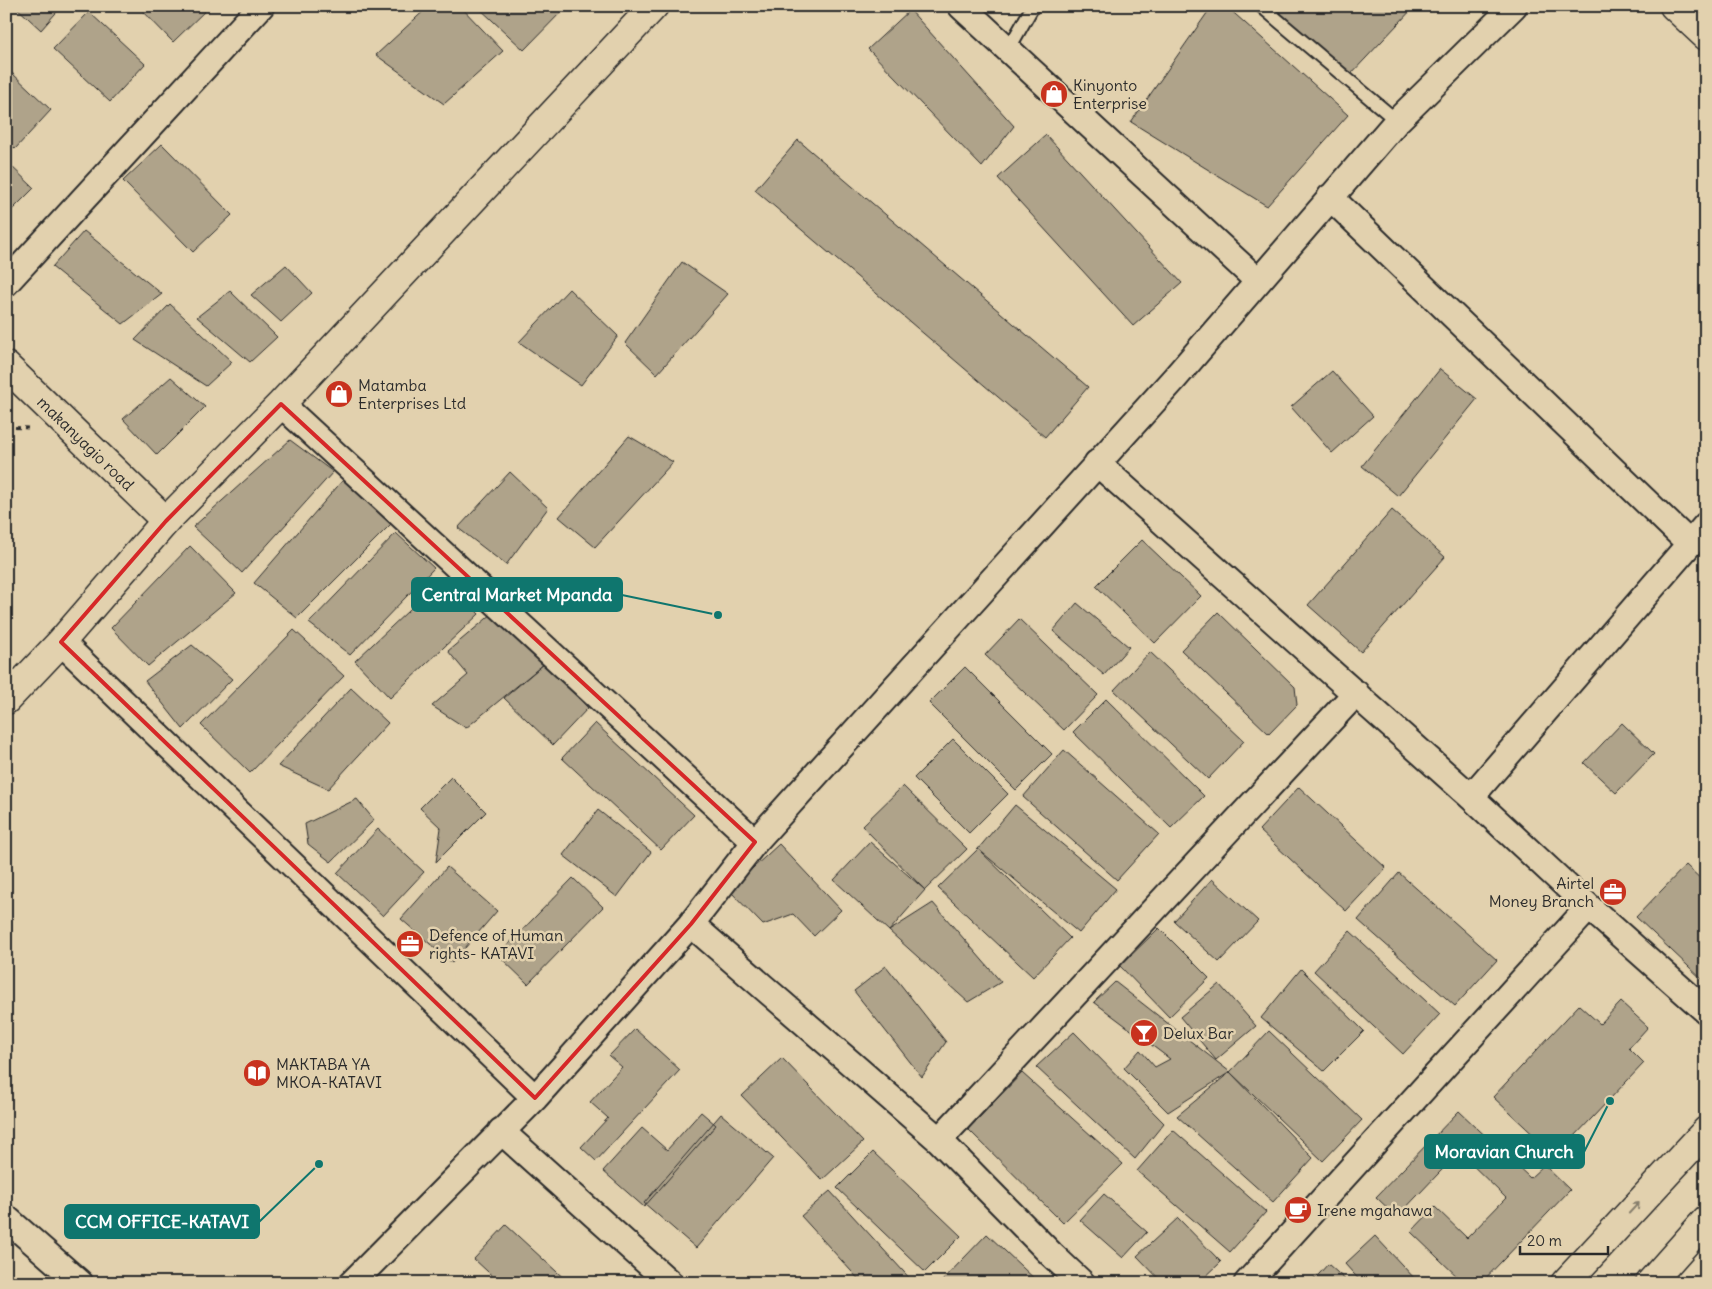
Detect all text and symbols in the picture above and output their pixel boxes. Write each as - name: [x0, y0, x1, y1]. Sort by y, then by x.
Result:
- place label: Kinyonto Enterprise: [1073, 75, 1147, 113]
- shop icon: Kinyonto Enterprise: [1039, 79, 1069, 109]
- place label: Matamba Enterprises Ltd: [358, 375, 466, 413]
- shop icon: Matamba Enterprises Ltd: [324, 379, 354, 409]
- street label: makanyagio road: [33, 392, 138, 495]
- callout: Central Market Mpanda: [412, 578, 622, 611]
- text: Central Market Mpanda: [422, 583, 612, 606]
- place label: Airtel Money Branch: [1489, 873, 1594, 911]
- office icon: Airtel Money Branch: [1598, 877, 1628, 907]
- place label: Defence of Human rights- KATAVI: [429, 925, 563, 963]
- office icon: Defence of Human rights- KATAVI: [395, 929, 425, 959]
- bar icon: Delux Bar: [1129, 1018, 1159, 1048]
- place label: Delux Bar: [1163, 1023, 1234, 1043]
- place label: MAKTABA YA MKOA-KATAVI: [276, 1054, 382, 1092]
- library icon: MAKTABA YA MKOA-KATAVI: [242, 1058, 272, 1088]
- callout: Moravian Church: [1425, 1135, 1584, 1168]
- text: Moravian Church: [1434, 1140, 1574, 1163]
- cafe icon: Irene mgahawa: [1283, 1195, 1313, 1225]
- place label: Irene mgahawa: [1317, 1200, 1432, 1220]
- one-way arrow: [1628, 1202, 1640, 1214]
- callout: CCM OFFICE-KATAVI: [65, 1205, 259, 1238]
- text: CCM OFFICE-KATAVI: [75, 1210, 249, 1233]
- scale bar: [1520, 1224, 1607, 1256]
- text: 20 m: [1527, 1231, 1562, 1250]

